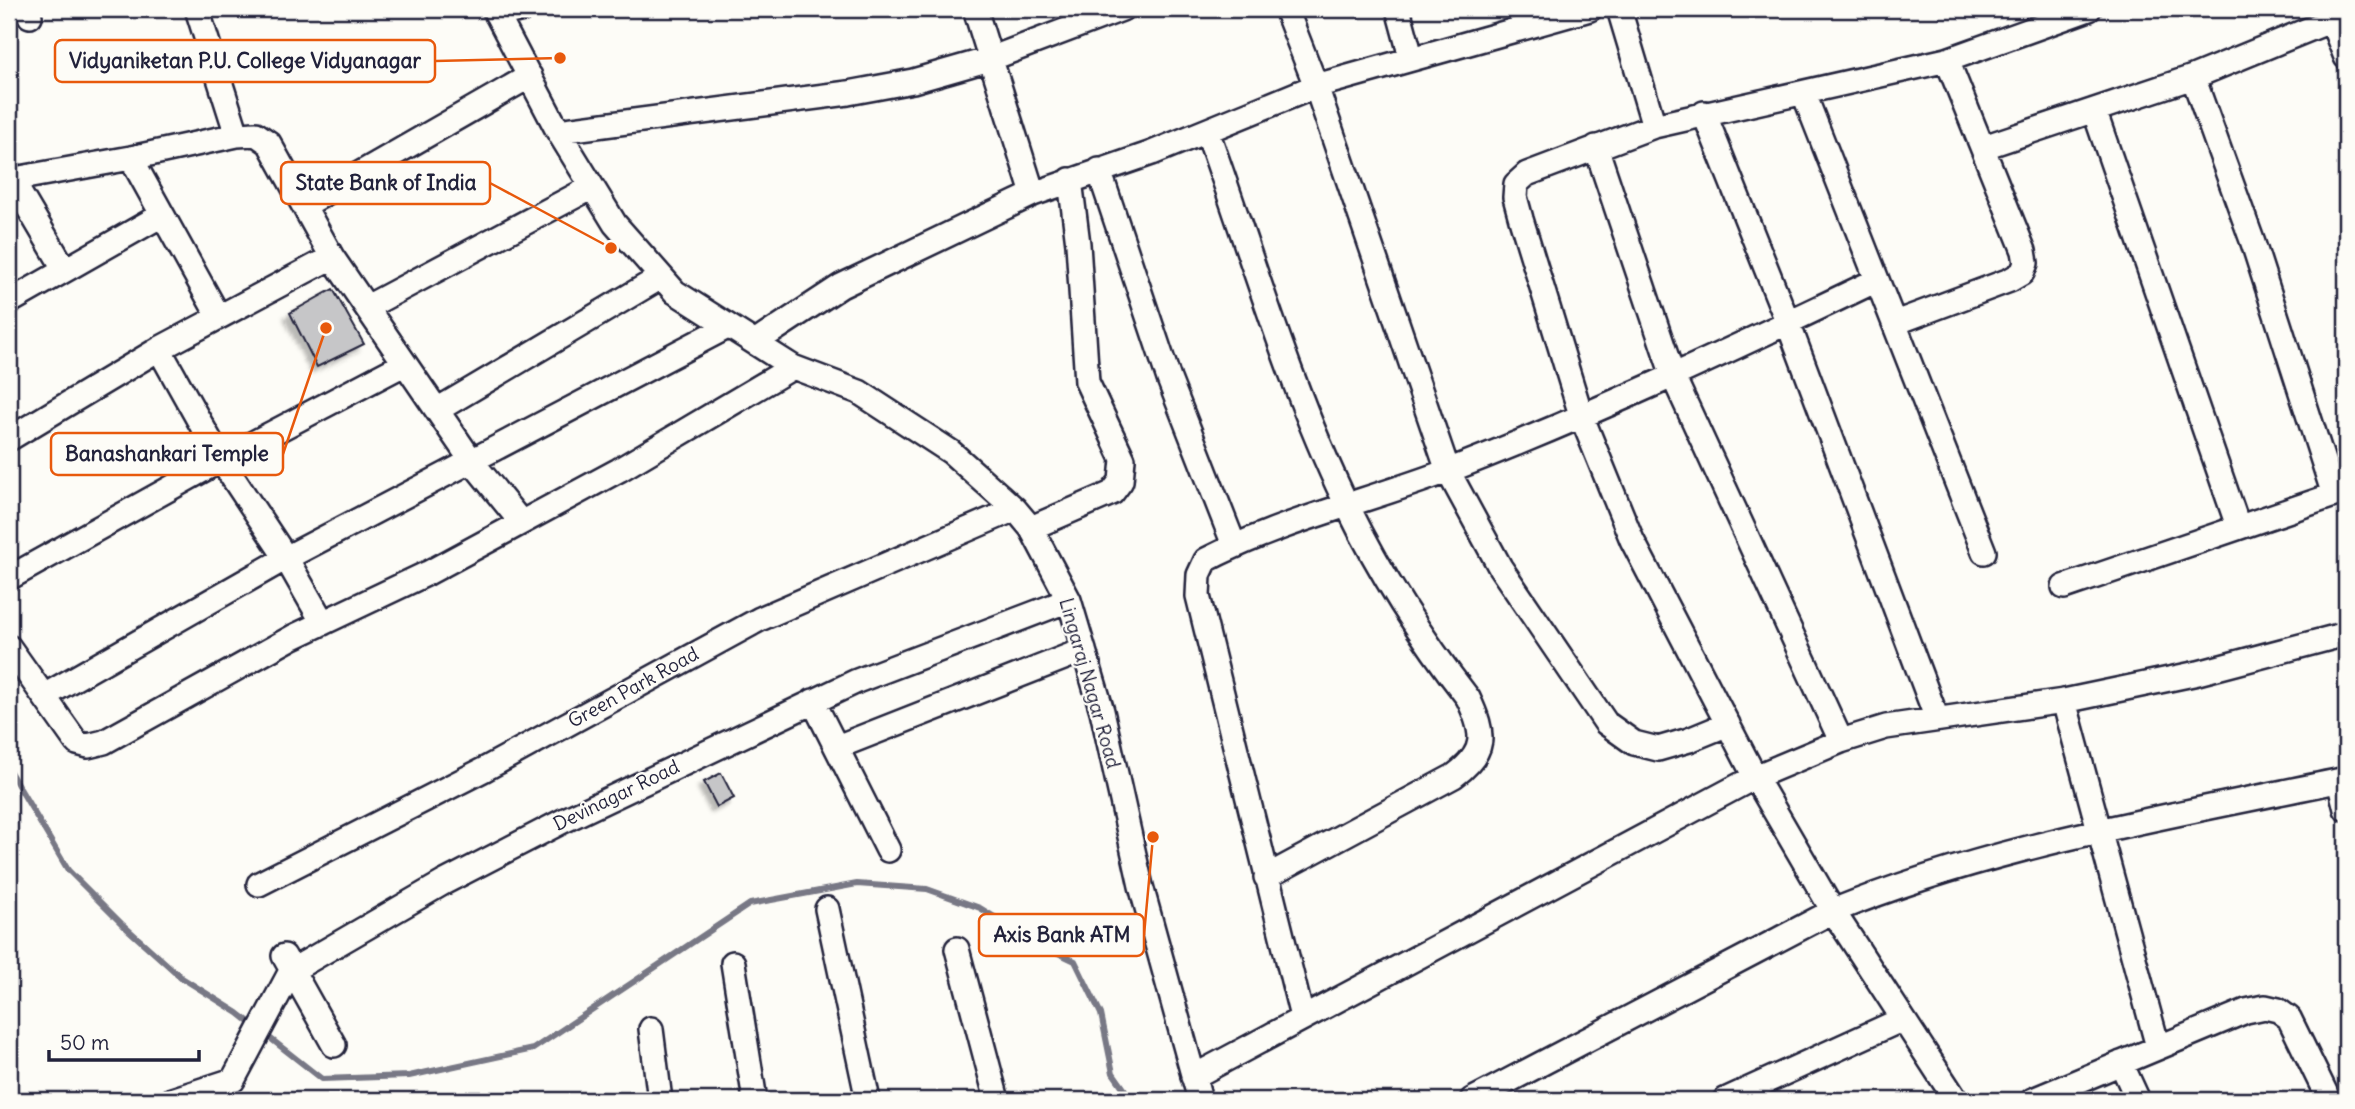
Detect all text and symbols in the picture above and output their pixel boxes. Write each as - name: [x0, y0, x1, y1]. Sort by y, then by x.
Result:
- callout: Vidyaniketan P.U. College Vidyanagar: [55, 40, 435, 82]
- text: Vidyaniketan P.U. College Vidyanagar: [69, 47, 421, 74]
- callout: State Bank of India: [281, 162, 490, 204]
- text: State Bank of India: [296, 169, 476, 196]
- callout: Banashankari Temple: [51, 433, 283, 475]
- text: Banashankari Temple: [65, 440, 269, 467]
- street label: Lingaraj Nagar Road: [1054, 595, 1126, 771]
- street label: Green Park Road: [564, 641, 702, 733]
- street label: Devinagar Road: [549, 754, 683, 836]
- callout: Axis Bank ATM: [979, 914, 1144, 956]
- text: Axis Bank ATM: [993, 921, 1131, 948]
- scale bar: [49, 1018, 200, 1062]
- text: 50 m: [60, 1029, 109, 1056]

